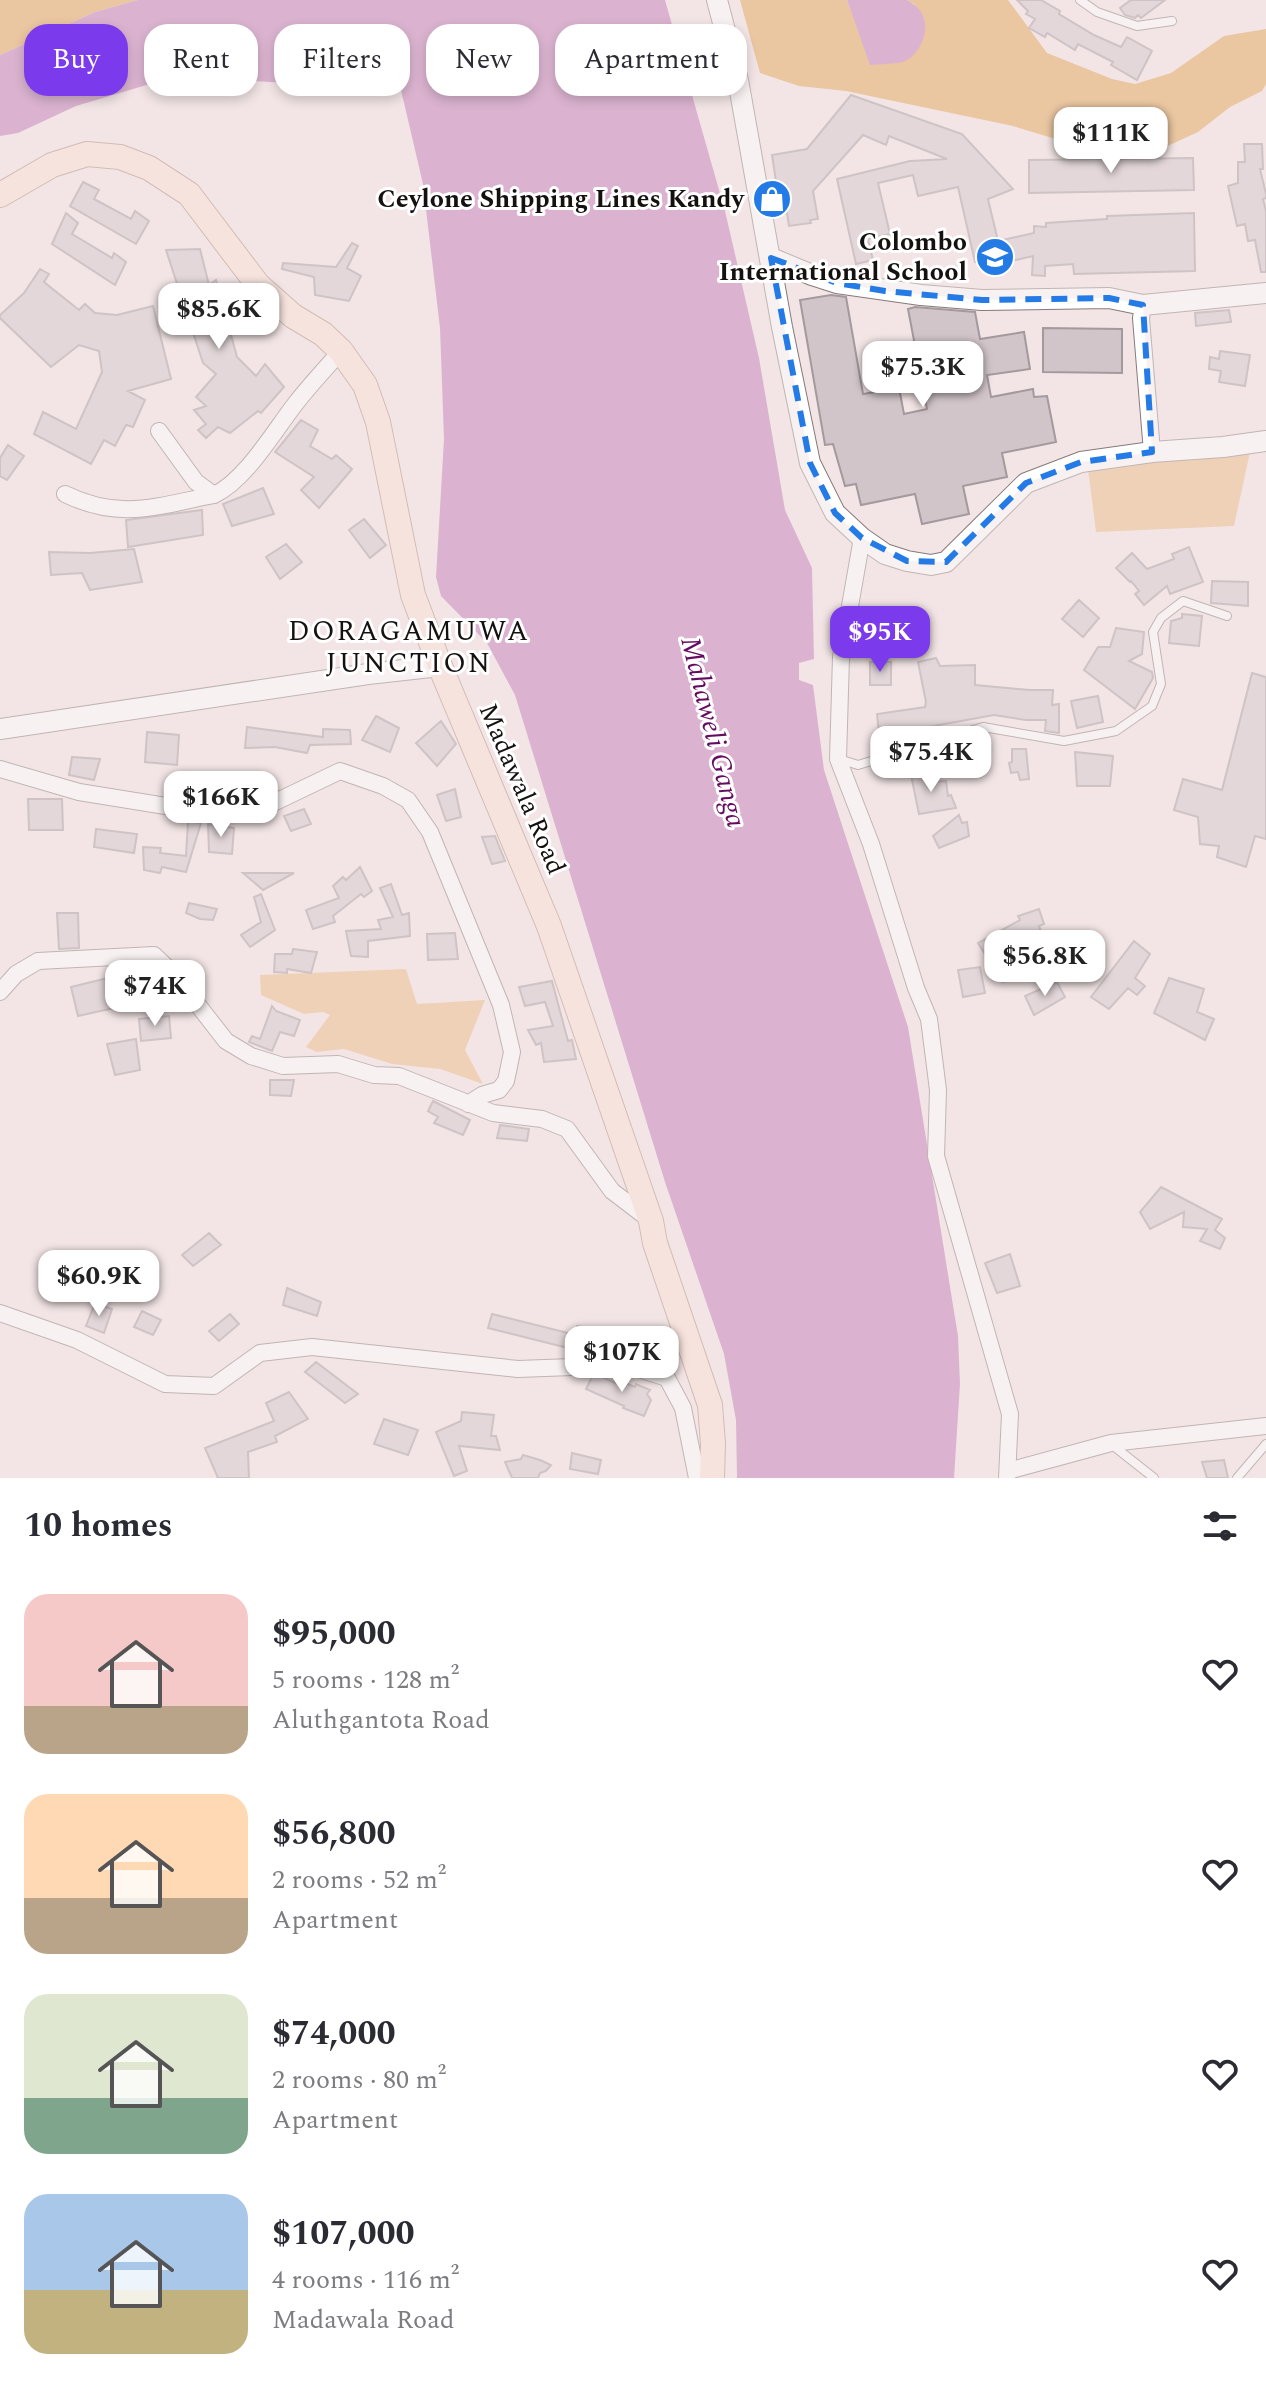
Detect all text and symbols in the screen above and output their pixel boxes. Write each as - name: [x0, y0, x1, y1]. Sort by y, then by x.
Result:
- chip: Buy: [24, 24, 128, 96]
- chip: Rent: [144, 24, 258, 96]
- chip: Filters: [274, 24, 410, 96]
- chip: New: [426, 24, 539, 96]
- chip: Apartment: [555, 24, 747, 96]
- pin: $111K: [1055, 107, 1167, 175]
- text: $111K: [1072, 113, 1150, 153]
- shop icon: Ceylone Shipping Lines Kandy: [751, 178, 793, 220]
- place label: Ceylone Shipping Lines Kandy: [377, 179, 746, 219]
- place label: Colombo International School: [719, 222, 967, 292]
- school or university icon: Colombo International School: [974, 236, 1016, 278]
- pin: $85.6K: [154, 283, 284, 351]
- text: $85.6K: [176, 289, 262, 329]
- pin: $75.3K: [858, 341, 988, 409]
- text: $75.3K: [880, 347, 966, 387]
- pin: $95K: [833, 606, 927, 674]
- district label: DORAGAMUWA JUNCTION: [288, 610, 530, 685]
- text: $95K: [848, 612, 912, 652]
- water label: Mahaweli Ganga: [669, 632, 757, 832]
- street label: Madawala Road: [468, 697, 576, 881]
- pin: $75.4K: [866, 726, 996, 794]
- text: $75.4K: [888, 732, 974, 772]
- pin: $166K: [165, 771, 277, 839]
- text: $166K: [182, 777, 260, 817]
- pin: $56.8K: [980, 930, 1110, 998]
- text: $56.8K: [1002, 936, 1088, 976]
- pin: $74K: [108, 960, 202, 1028]
- text: $74K: [123, 966, 187, 1006]
- pin: $60.9K: [34, 1250, 164, 1318]
- text: $60.9K: [56, 1256, 142, 1296]
- pin: $107K: [566, 1326, 678, 1394]
- text: $107K: [583, 1332, 661, 1372]
- text: 10 homes: [24, 1500, 173, 1552]
- icon: filters: [1198, 1504, 1242, 1548]
- text: $95,000: [272, 1608, 396, 1660]
- icon: home: [88, 1626, 184, 1722]
- icon: heart: [1198, 1652, 1242, 1696]
- text: 5 rooms · 128 m²: [272, 1660, 459, 1700]
- text: Aluthgantota Road: [272, 1700, 490, 1740]
- text: $56,800: [272, 1808, 396, 1860]
- icon: home: [88, 1826, 184, 1922]
- icon: heart: [1198, 1852, 1242, 1896]
- text: 2 rooms · 52 m²: [272, 1860, 446, 1900]
- text: Apartment: [272, 1900, 398, 1940]
- text: $74,000: [272, 2008, 396, 2060]
- icon: home: [88, 2026, 184, 2122]
- icon: heart: [1198, 2052, 1242, 2096]
- text: 2 rooms · 80 m²: [272, 2060, 446, 2100]
- text: Apartment: [272, 2100, 398, 2140]
- text: $107,000: [272, 2208, 415, 2260]
- icon: home: [88, 2226, 184, 2322]
- icon: heart: [1198, 2252, 1242, 2296]
- text: 4 rooms · 116 m²: [272, 2260, 459, 2300]
- text: Madawala Road: [272, 2300, 455, 2340]

